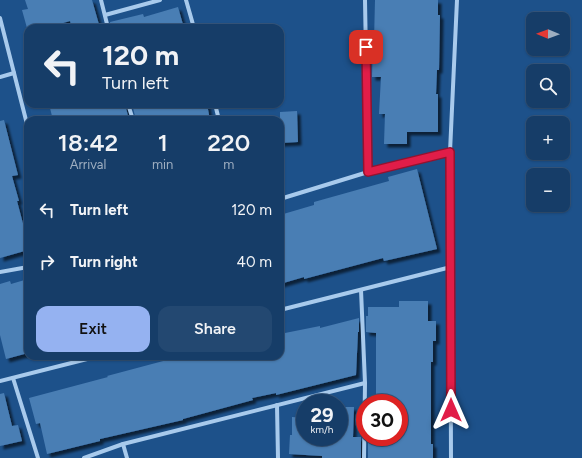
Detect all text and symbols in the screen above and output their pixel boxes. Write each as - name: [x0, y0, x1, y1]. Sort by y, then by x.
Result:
- north arrow: [526, 12, 570, 56]
- map controls: [526, 12, 570, 212]
- pin: [349, 30, 383, 64]
- icon: arrive: [355, 36, 377, 58]
- text: 120 m: [102, 38, 179, 72]
- icon: left: [36, 40, 88, 92]
- button: search: [526, 64, 570, 108]
- text: Turn left: [102, 72, 169, 94]
- button: +: [526, 116, 570, 160]
- text: 18:42: [58, 128, 118, 157]
- text: 1: [158, 128, 168, 157]
- text: 220: [207, 128, 250, 157]
- text: Arrival: [70, 157, 106, 172]
- text: min: [152, 157, 173, 172]
- text: m: [223, 157, 234, 172]
- button: −: [526, 168, 570, 212]
- icon: left: [36, 199, 58, 221]
- text: Turn left: [70, 201, 128, 219]
- text: 120 m: [231, 201, 272, 219]
- icon: right: [36, 251, 58, 273]
- text: Turn right: [70, 253, 138, 271]
- text: 40 m: [237, 253, 272, 271]
- button: Exit: [36, 306, 150, 352]
- button: Share: [158, 306, 272, 352]
- position arrow: [430, 389, 472, 431]
- speed limit sign: 30: [356, 394, 408, 446]
- text: 29: [310, 403, 334, 427]
- text: km/h: [311, 423, 333, 436]

